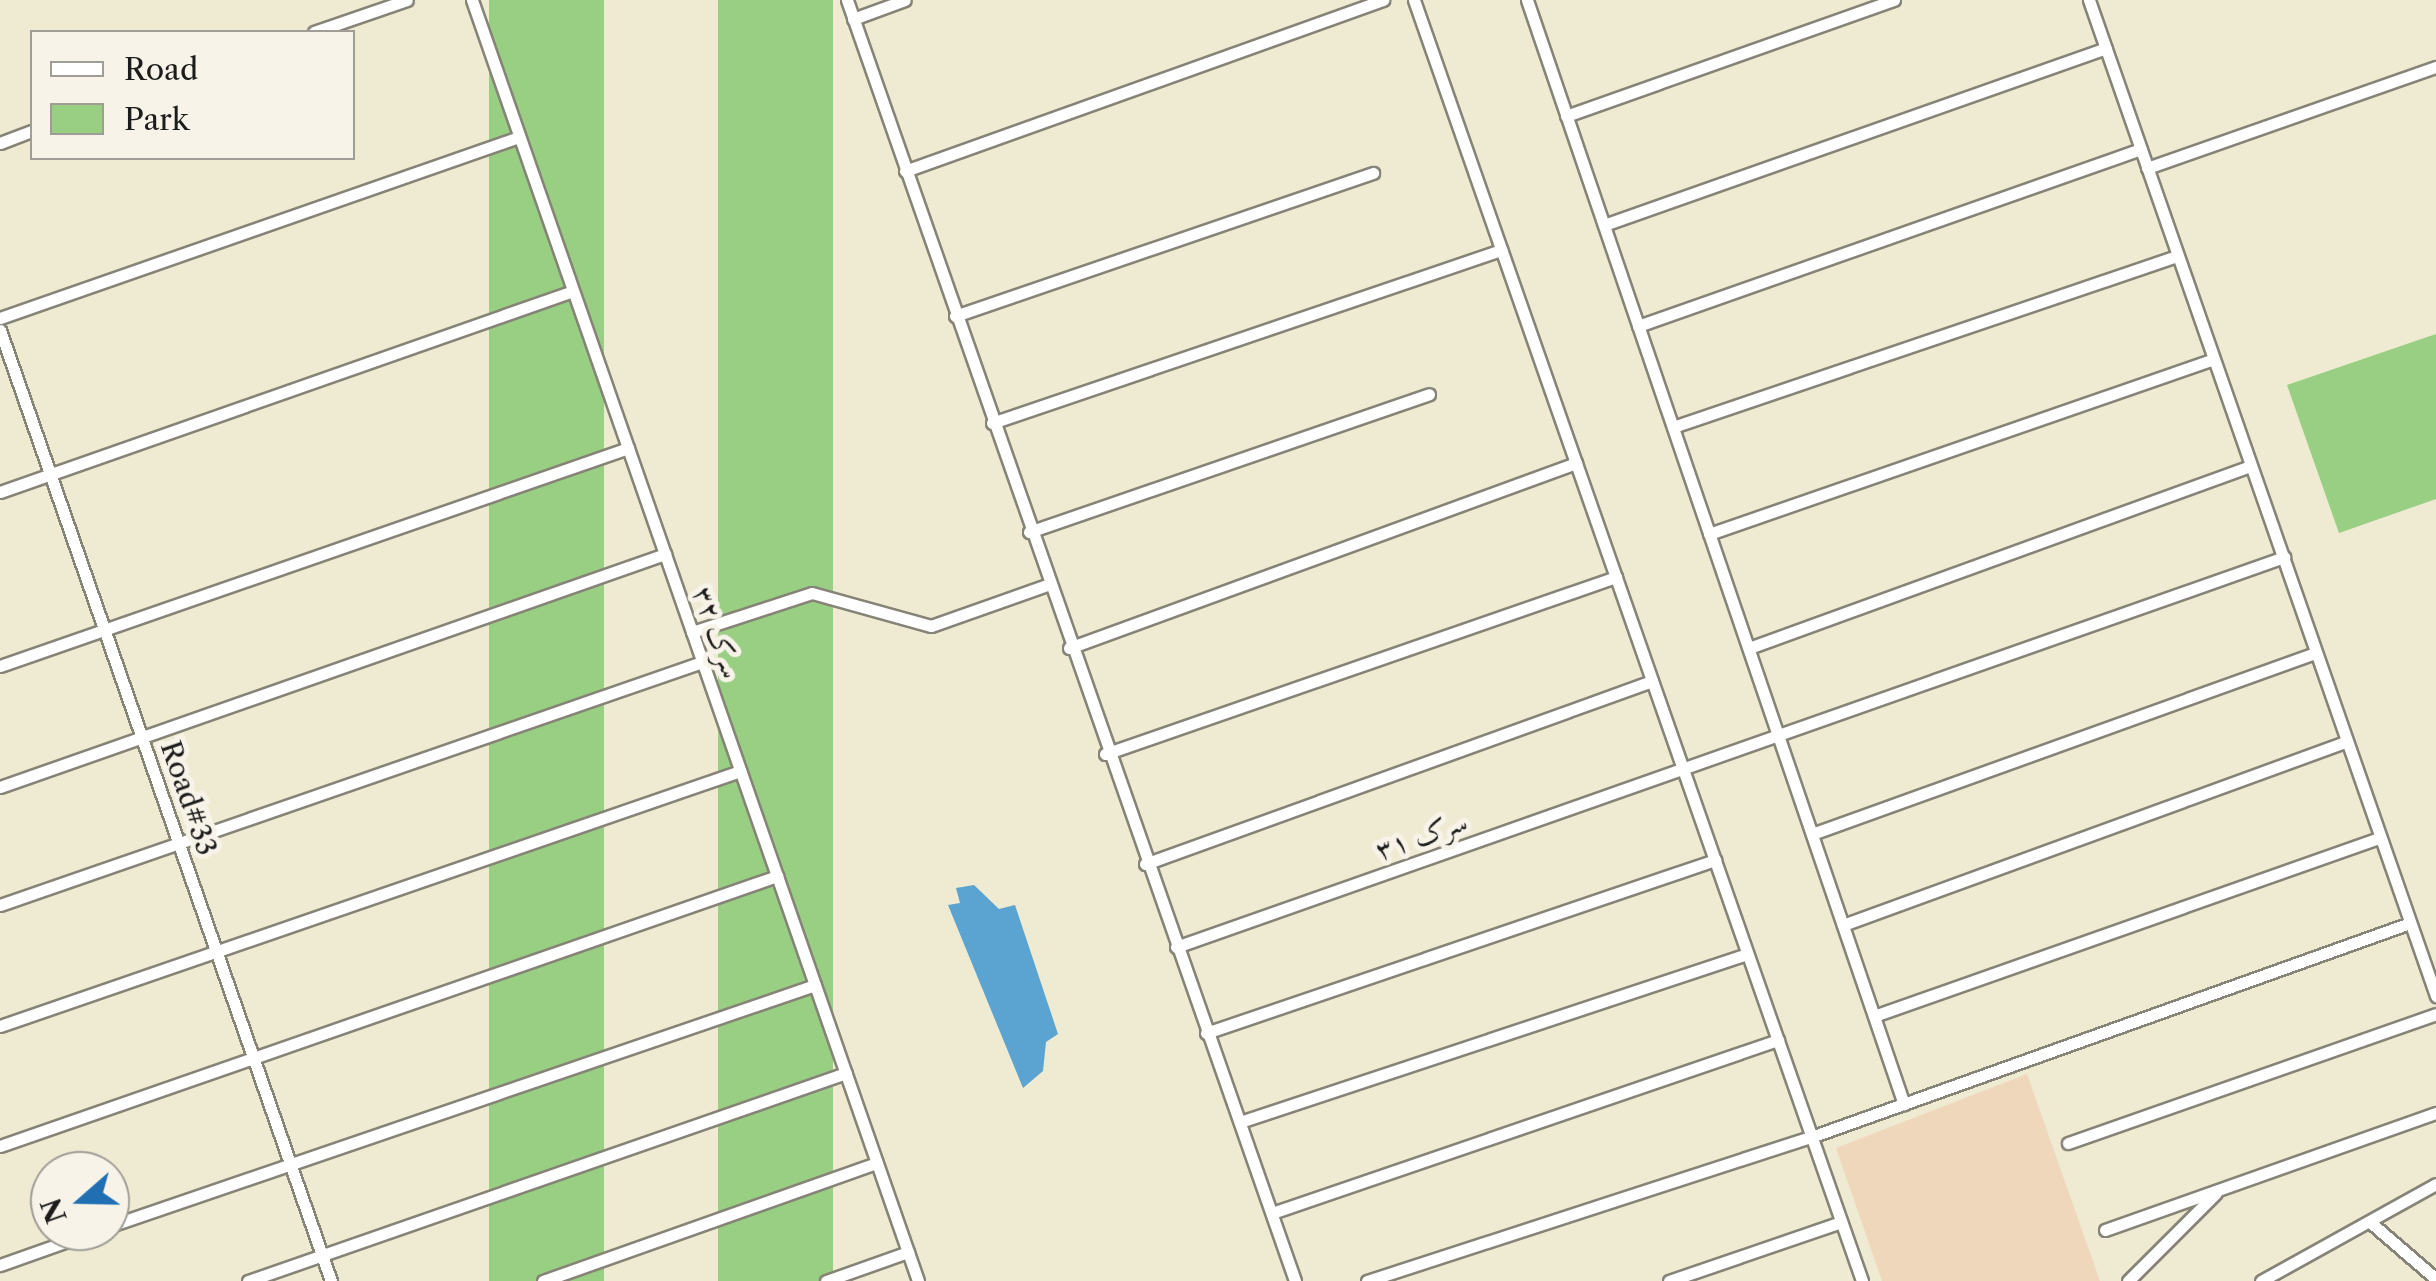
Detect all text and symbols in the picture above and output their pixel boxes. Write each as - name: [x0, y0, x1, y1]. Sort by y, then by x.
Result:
- legend: [30, 30, 355, 160]
- text: Road: [124, 51, 198, 88]
- text: Park: [124, 101, 189, 138]
- street label: سرک ۳۲: [687, 582, 749, 682]
- street label: Road#33: [154, 736, 224, 860]
- street label: سرک ۳۱: [1371, 804, 1471, 866]
- north arrow: [30, 1151, 130, 1251]
- text: N: [34, 1193, 74, 1228]

